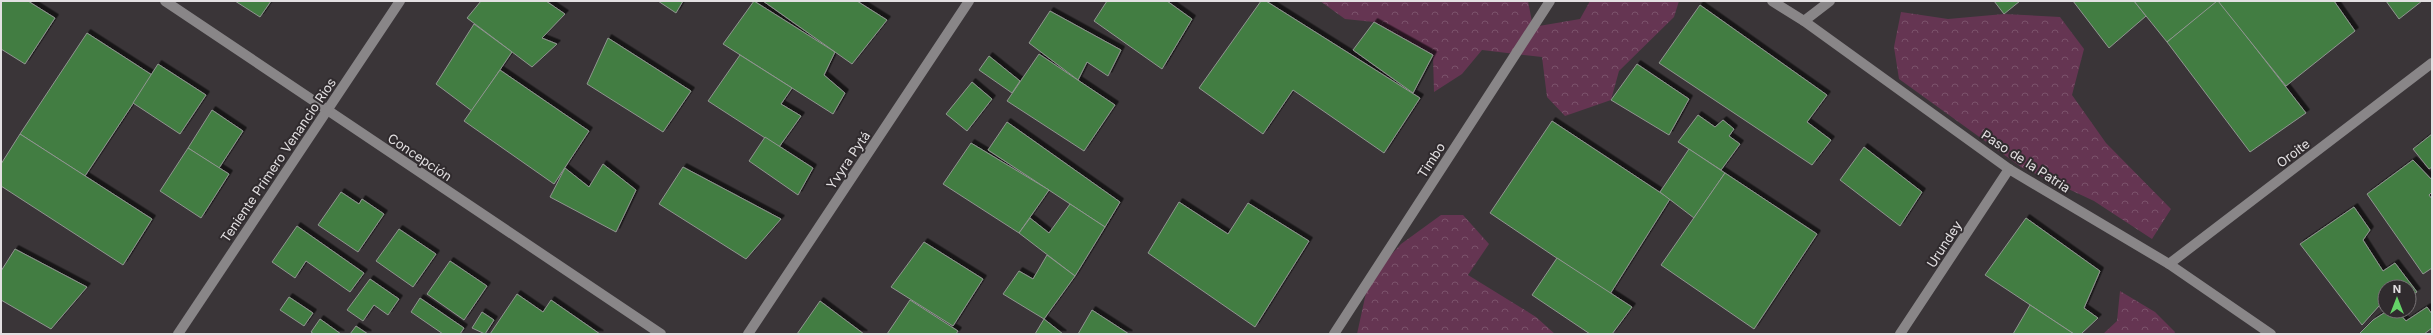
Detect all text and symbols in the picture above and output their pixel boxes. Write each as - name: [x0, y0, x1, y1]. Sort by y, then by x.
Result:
- street label: Teniente Primero Venancio Rios: [217, 75, 339, 245]
- street label: Paso de la Patria: [1979, 126, 2073, 196]
- street label: Yvyra Pytá: [823, 128, 873, 192]
- street label: Concepción: [385, 130, 455, 184]
- street label: Oroite: [2273, 135, 2313, 171]
- street label: Timbo: [1414, 139, 1448, 181]
- street label: Urundey: [1923, 218, 1965, 270]
- north arrow: [2377, 279, 2417, 319]
- text: N: [2393, 282, 2401, 296]

